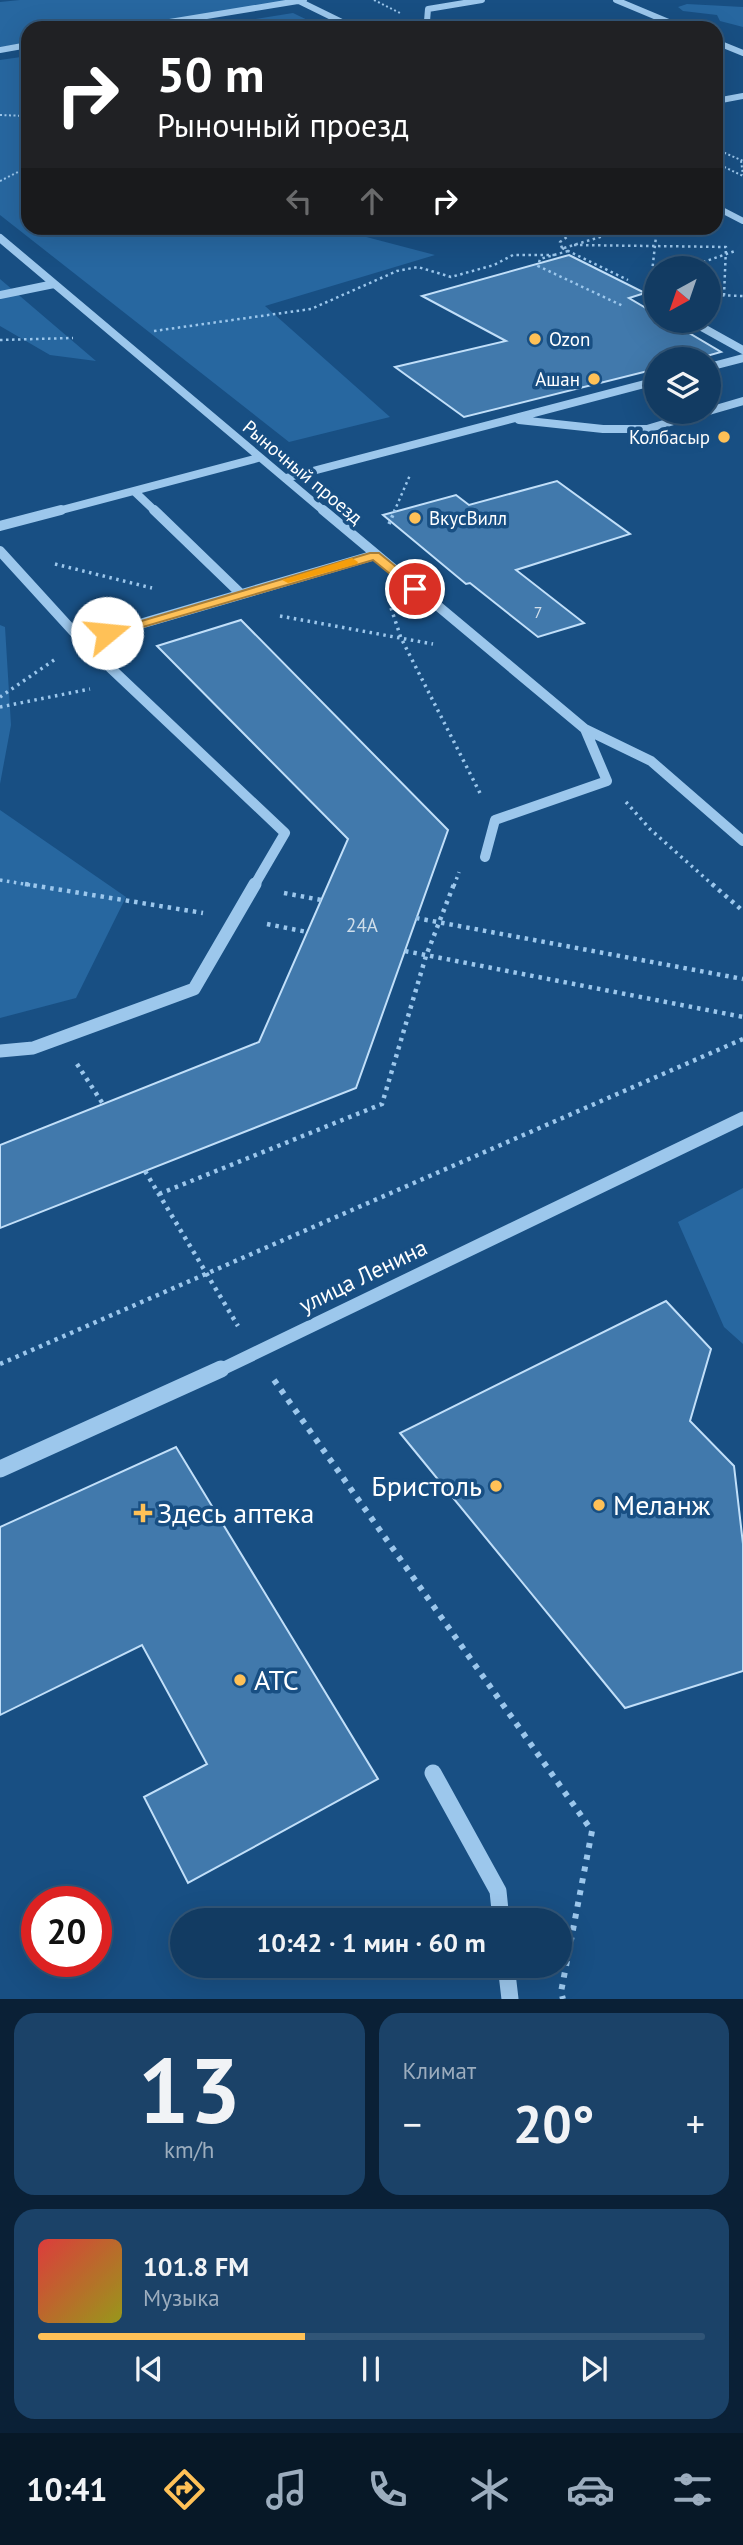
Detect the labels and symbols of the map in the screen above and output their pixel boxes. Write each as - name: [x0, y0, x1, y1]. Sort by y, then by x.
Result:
- north arrow: [644, 256, 721, 332]
- place label: Ozon: [549, 327, 590, 351]
- marker: Ozon: [527, 331, 543, 347]
- place label: Ашан: [535, 367, 580, 391]
- marker: Ашан: [586, 371, 602, 387]
- street label: Рыночный проезд: [238, 415, 368, 529]
- place label: Колбасыр: [629, 425, 710, 449]
- marker: Колбасыр: [716, 429, 732, 445]
- place label: ВкусВилл: [429, 506, 507, 530]
- marker: ВкусВилл: [407, 510, 423, 526]
- pin: [385, 559, 445, 619]
- position arrow: [70, 596, 144, 670]
- house number: 7: [534, 602, 542, 622]
- house number: 24А: [346, 913, 378, 937]
- street label: улица Ленина: [294, 1232, 432, 1319]
- place label: Бристоль: [371, 1467, 482, 1504]
- marker: Бристоль: [488, 1478, 504, 1494]
- place label: Меланж: [613, 1486, 711, 1523]
- place label: Здесь аптека: [157, 1494, 314, 1531]
- marker: Меланж: [591, 1497, 607, 1513]
- marker: Здесь аптека: [135, 1505, 151, 1521]
- place label: АТС: [254, 1661, 299, 1698]
- marker: АТС: [232, 1672, 248, 1688]
- speed limit sign: 20: [21, 1886, 112, 1977]

